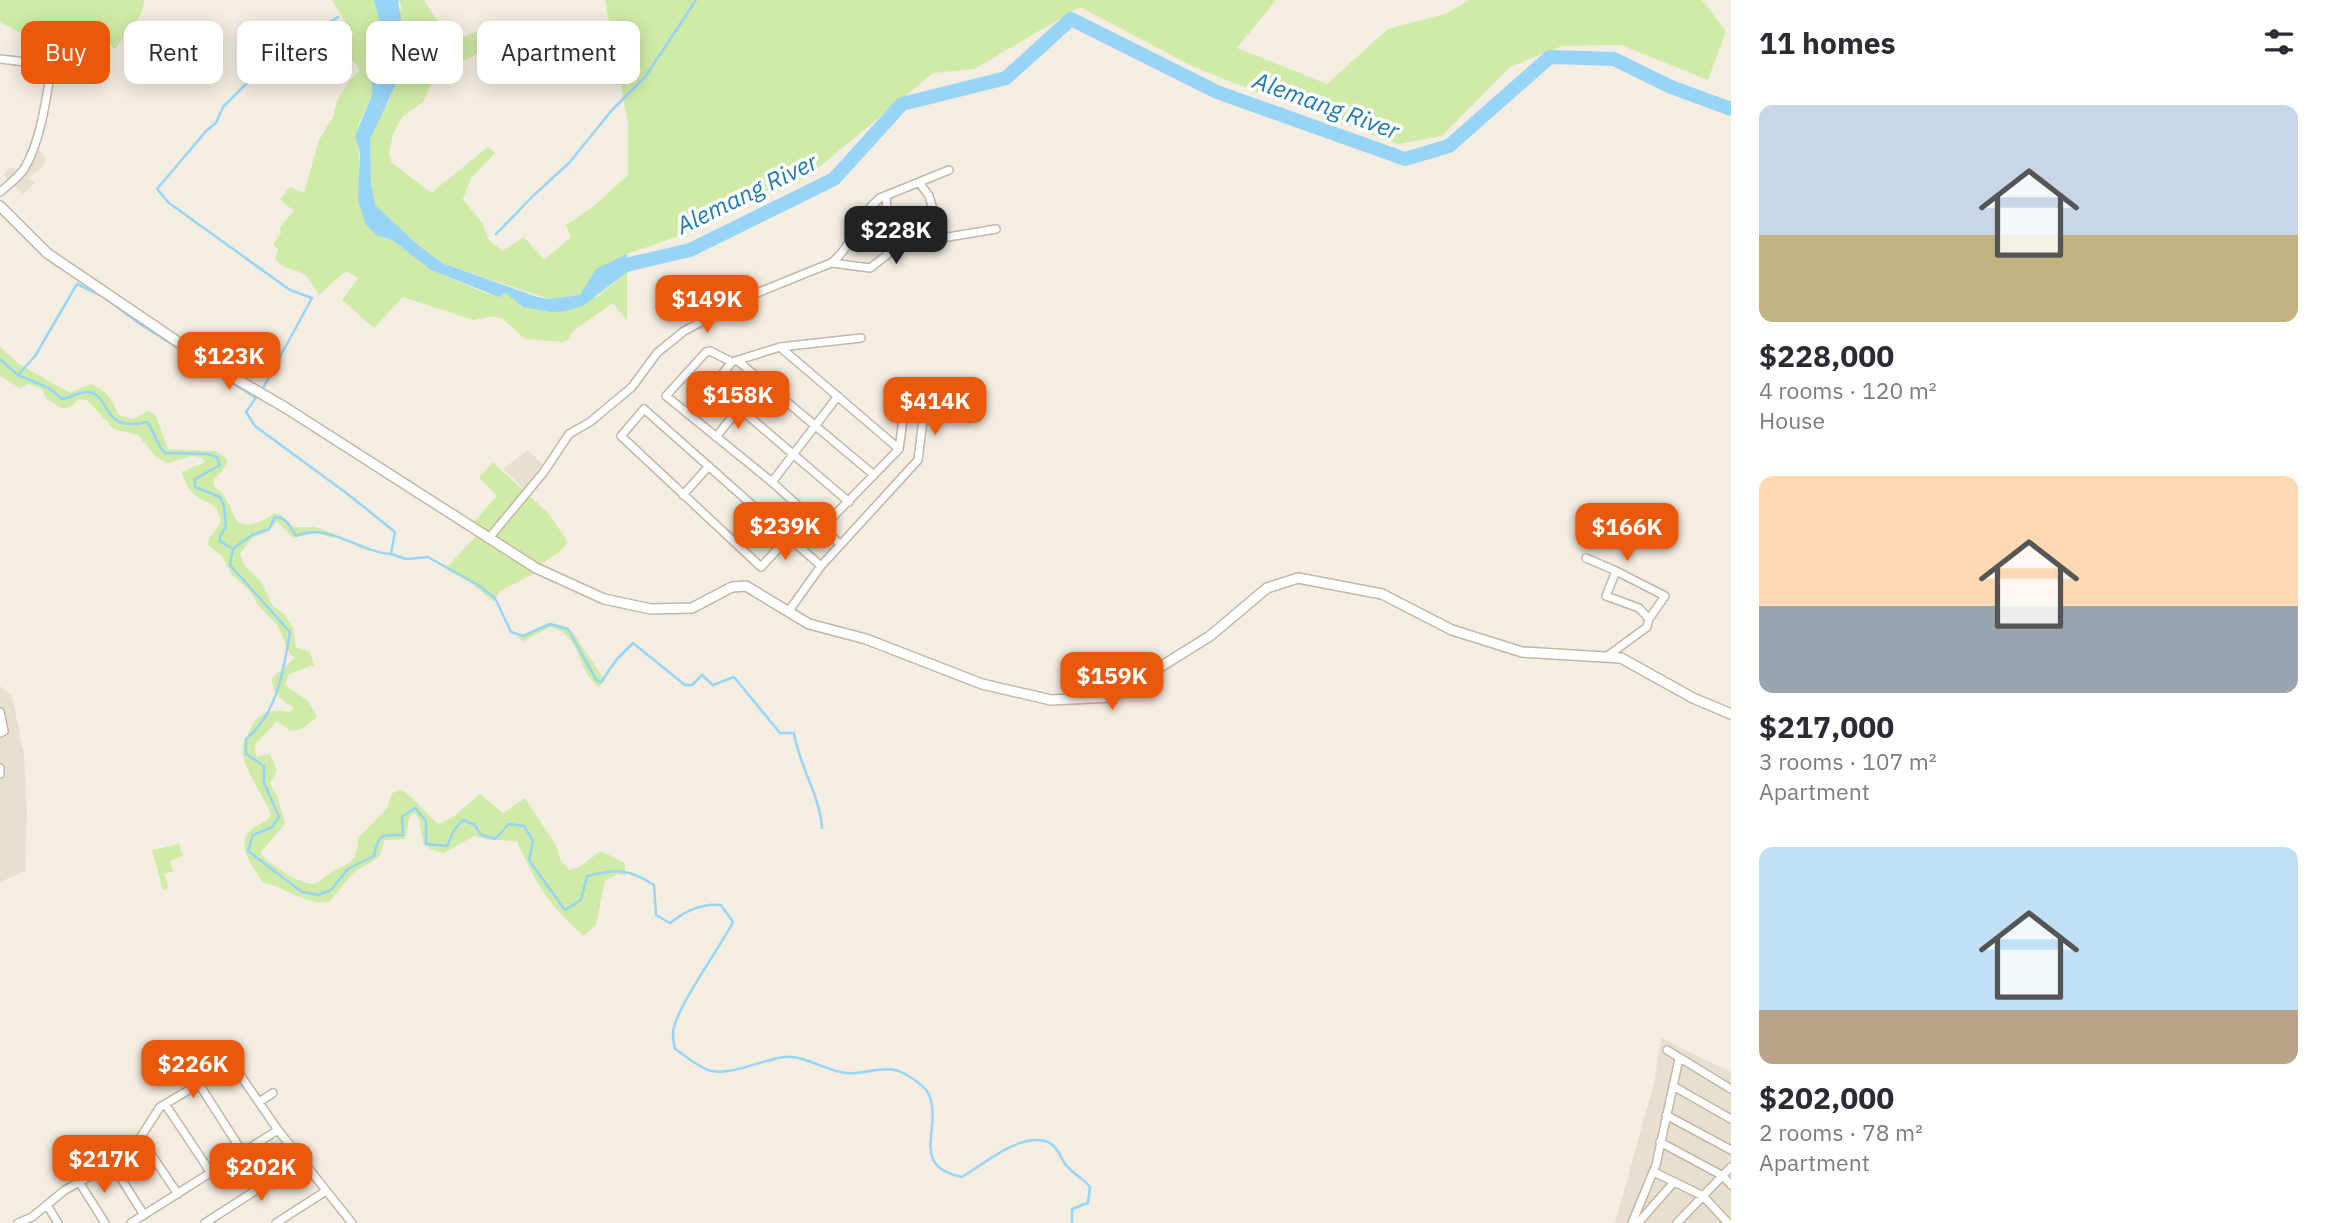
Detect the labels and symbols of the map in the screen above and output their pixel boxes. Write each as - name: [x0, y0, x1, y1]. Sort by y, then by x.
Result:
- water label: Alemang River: [1248, 63, 1405, 147]
- water label: Alemang River: [670, 145, 824, 241]
- pin: $228K: [847, 206, 945, 266]
- pin: $149K: [658, 276, 756, 335]
- pin: $123K: [180, 332, 278, 392]
- pin: $158K: [689, 372, 787, 431]
- pin: $414K: [886, 378, 984, 437]
- pin: $239K: [736, 503, 834, 562]
- pin: $166K: [1578, 504, 1676, 563]
- pin: $159K: [1063, 652, 1161, 712]
- pin: $226K: [144, 1040, 242, 1100]
- pin: $217K: [55, 1136, 153, 1195]
- pin: $202K: [212, 1144, 310, 1203]

